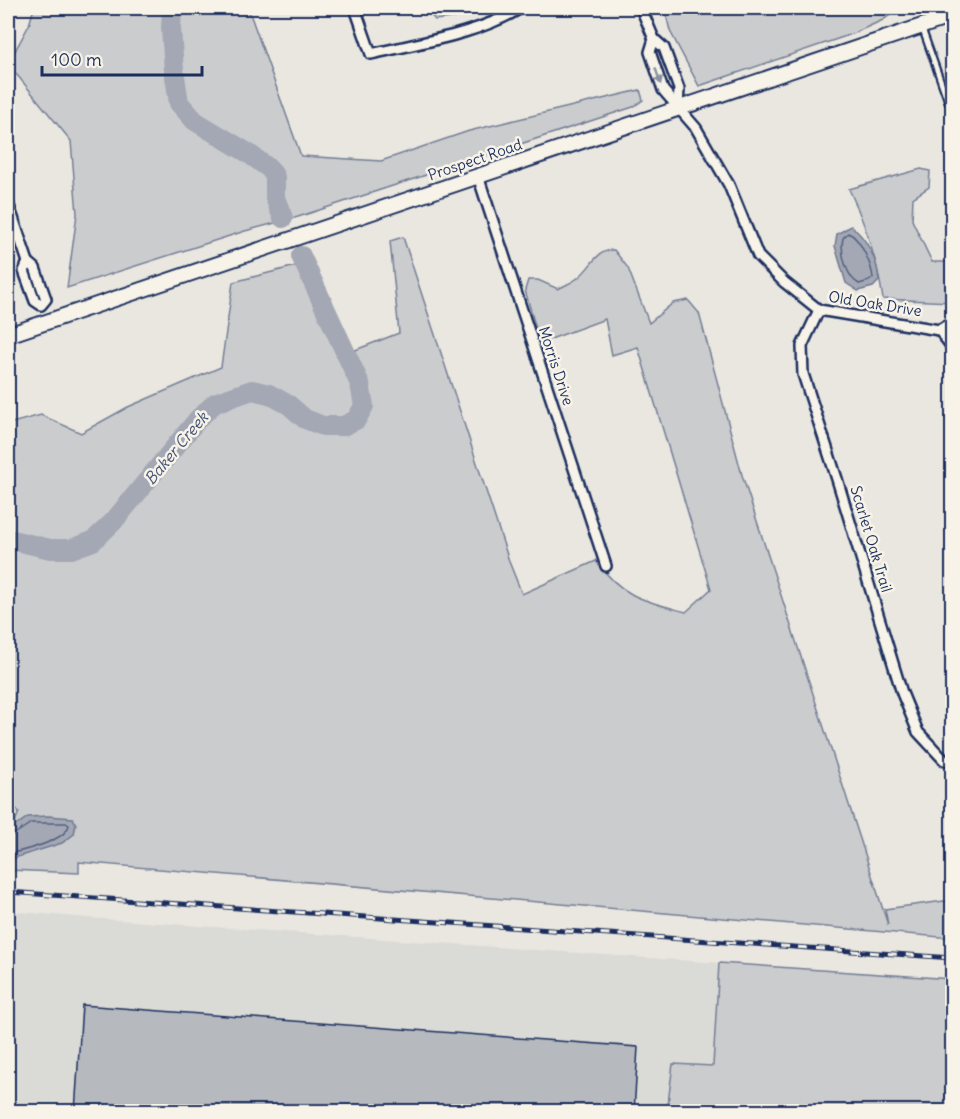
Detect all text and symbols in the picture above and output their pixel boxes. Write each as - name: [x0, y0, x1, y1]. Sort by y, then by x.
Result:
- scale bar: [42, 39, 202, 77]
- text: 100 m: [51, 48, 102, 71]
- one-way arrow: [654, 67, 663, 85]
- street label: Prospect Road: [425, 134, 525, 185]
- street label: Old Oak Drive: [827, 287, 923, 320]
- street label: Morris Drive: [535, 324, 578, 408]
- water label: Baker Creek: [140, 406, 213, 488]
- street label: Scarlet Oak Trail: [846, 483, 897, 594]

